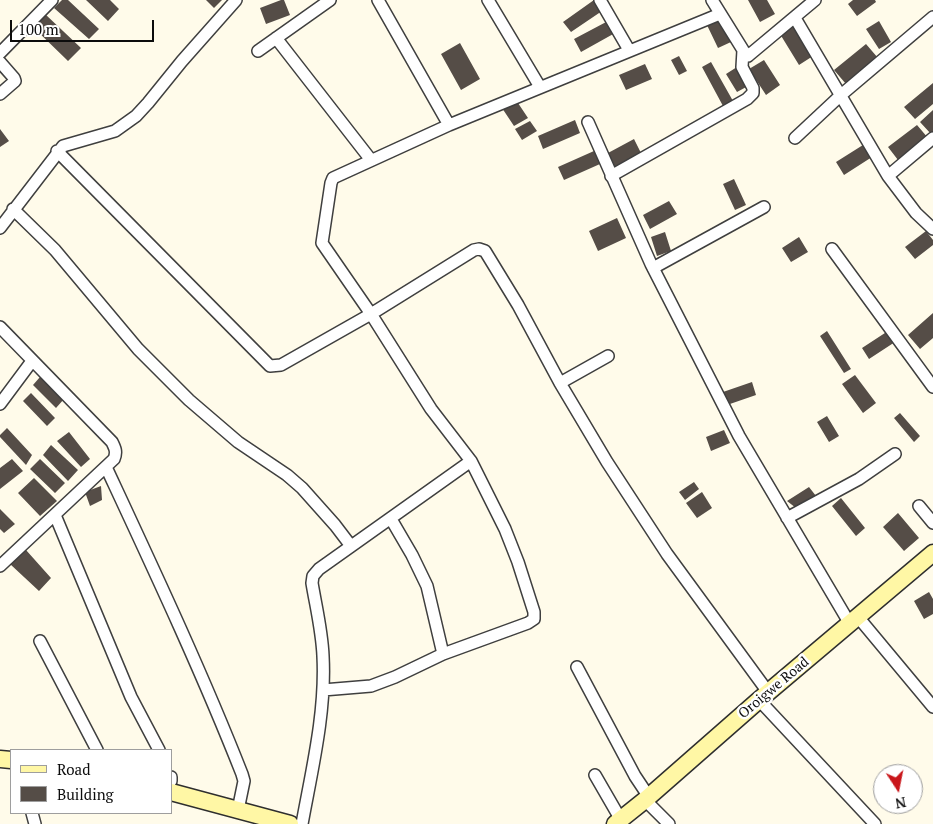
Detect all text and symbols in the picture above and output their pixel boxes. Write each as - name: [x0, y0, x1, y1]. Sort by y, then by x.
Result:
- scale bar: [12, 10, 156, 42]
- text: 100 m: [18, 19, 59, 39]
- street label: Oroigwe Road: [735, 654, 813, 722]
- legend: [10, 749, 172, 814]
- text: Road: [57, 759, 90, 779]
- north arrow: [873, 764, 923, 814]
- text: Building: [57, 784, 114, 804]
- text: N: [894, 793, 908, 814]

